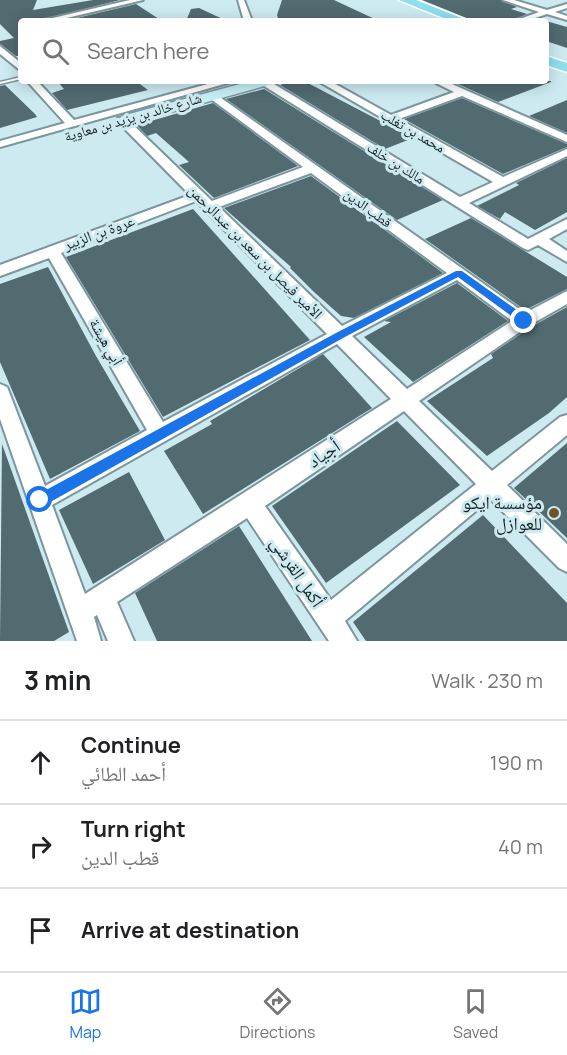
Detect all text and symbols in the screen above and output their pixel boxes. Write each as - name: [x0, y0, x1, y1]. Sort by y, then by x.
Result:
- search box: [18, 18, 549, 84]
- icon: search: [39, 35, 72, 68]
- text: Search here: [87, 36, 209, 66]
- street label: شارع خالد بن يزيد بن معاوية: [62, 88, 204, 146]
- street label: محمد بن تغلب: [378, 105, 449, 157]
- street label: مالك بن خلف: [364, 137, 429, 188]
- street label: الأمير فيصل بن سعد بن عبدالرحمن: [183, 180, 327, 324]
- street label: قطب الدين: [341, 184, 396, 231]
- street label: عروة بن الزبير: [59, 210, 138, 255]
- route end: [510, 307, 536, 333]
- street label: أبي هيشة: [83, 315, 128, 370]
- street label: أجياد: [303, 434, 344, 473]
- route start: [26, 486, 52, 512]
- place label: مؤسسة ايكو للعوازل: [463, 490, 542, 535]
- marker: مؤسسة ايكو للعوازل: [547, 506, 561, 520]
- street label: أكمل القرشي: [263, 532, 330, 613]
- text: 3 min: [24, 662, 91, 698]
- text: Walk · 230 m: [431, 667, 543, 694]
- text: Continue: [81, 730, 181, 760]
- icon: ahead: [24, 746, 57, 779]
- text: 190 m: [490, 749, 543, 776]
- text: أحمد الطائي: [81, 760, 166, 787]
- text: Turn right: [81, 814, 186, 844]
- icon: right: [24, 830, 57, 863]
- text: 40 m: [498, 833, 543, 860]
- text: قطب الدين: [81, 844, 159, 871]
- icon: arrive: [24, 914, 57, 947]
- text: Arrive at destination: [81, 915, 299, 945]
- tab: Map: [69, 985, 102, 1043]
- tab: Directions: [240, 985, 315, 1043]
- tab: Saved: [453, 985, 498, 1043]

